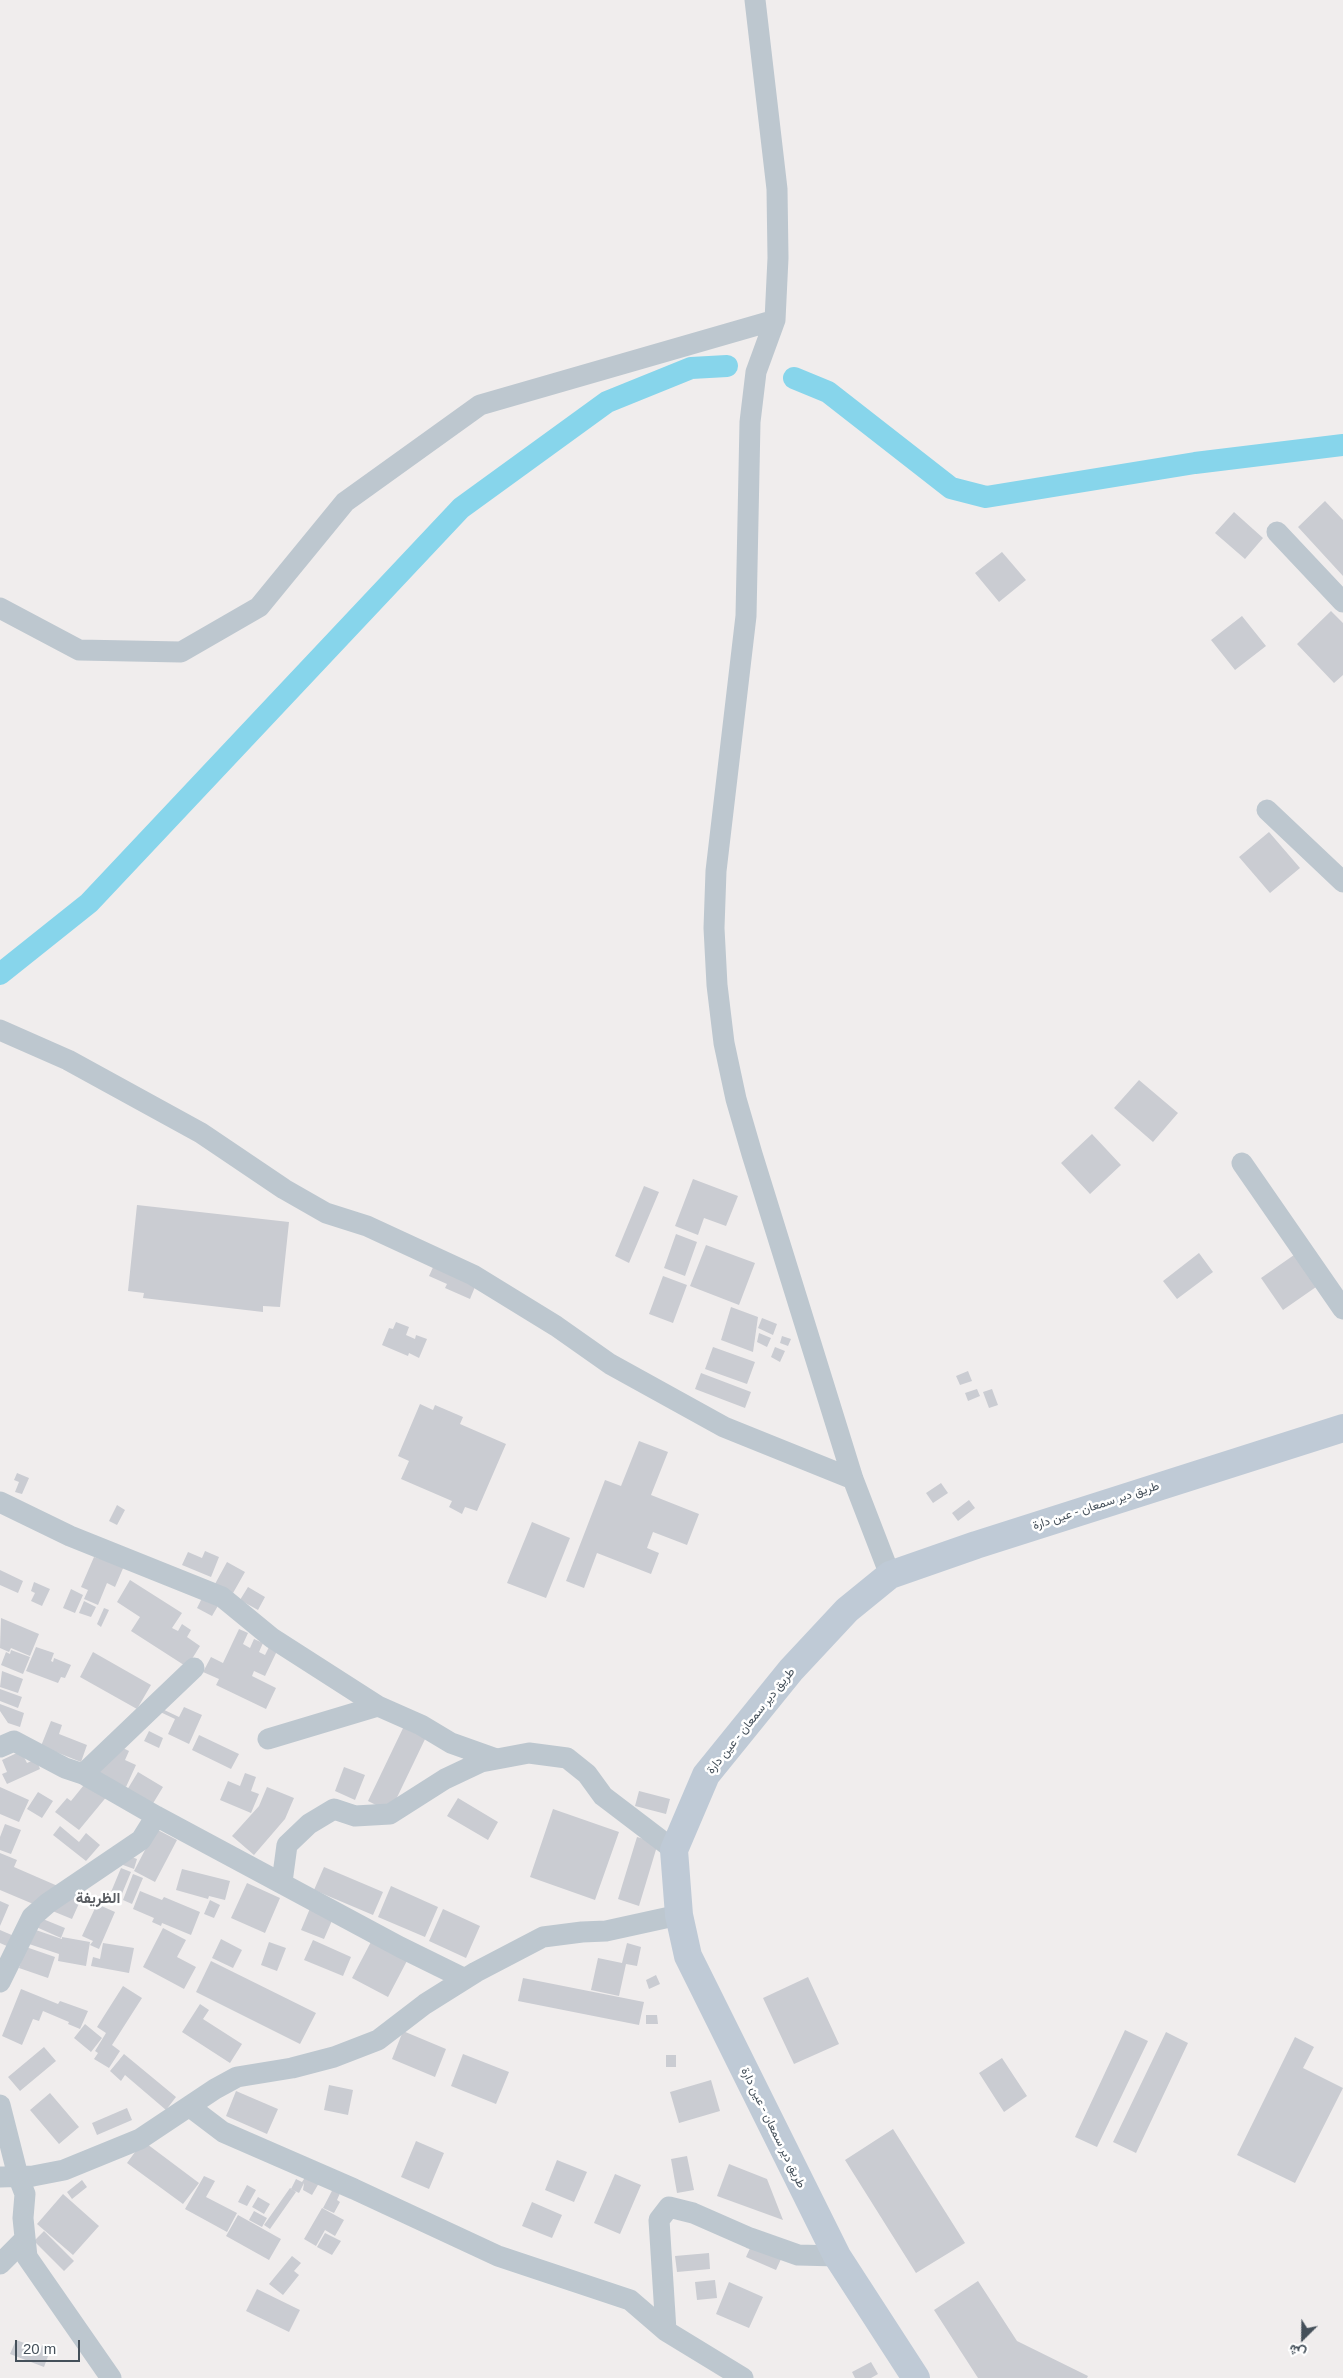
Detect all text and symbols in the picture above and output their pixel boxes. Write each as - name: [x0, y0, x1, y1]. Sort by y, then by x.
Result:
- street label: طريق دير سمعان - عين دارة: [1031, 1479, 1161, 1533]
- street label: طريق دير سمعان - عين دارة: [704, 1665, 798, 1777]
- district label: الظريفة: [76, 1890, 120, 1908]
- street label: طريق دير سمعان - عين دارة: [738, 2065, 808, 2191]
- north arrow: [1278, 2313, 1328, 2363]
- scale bar: [18, 2330, 82, 2362]
- text: 20 m: [23, 2340, 56, 2357]
- text: ش: [1286, 2341, 1308, 2362]

